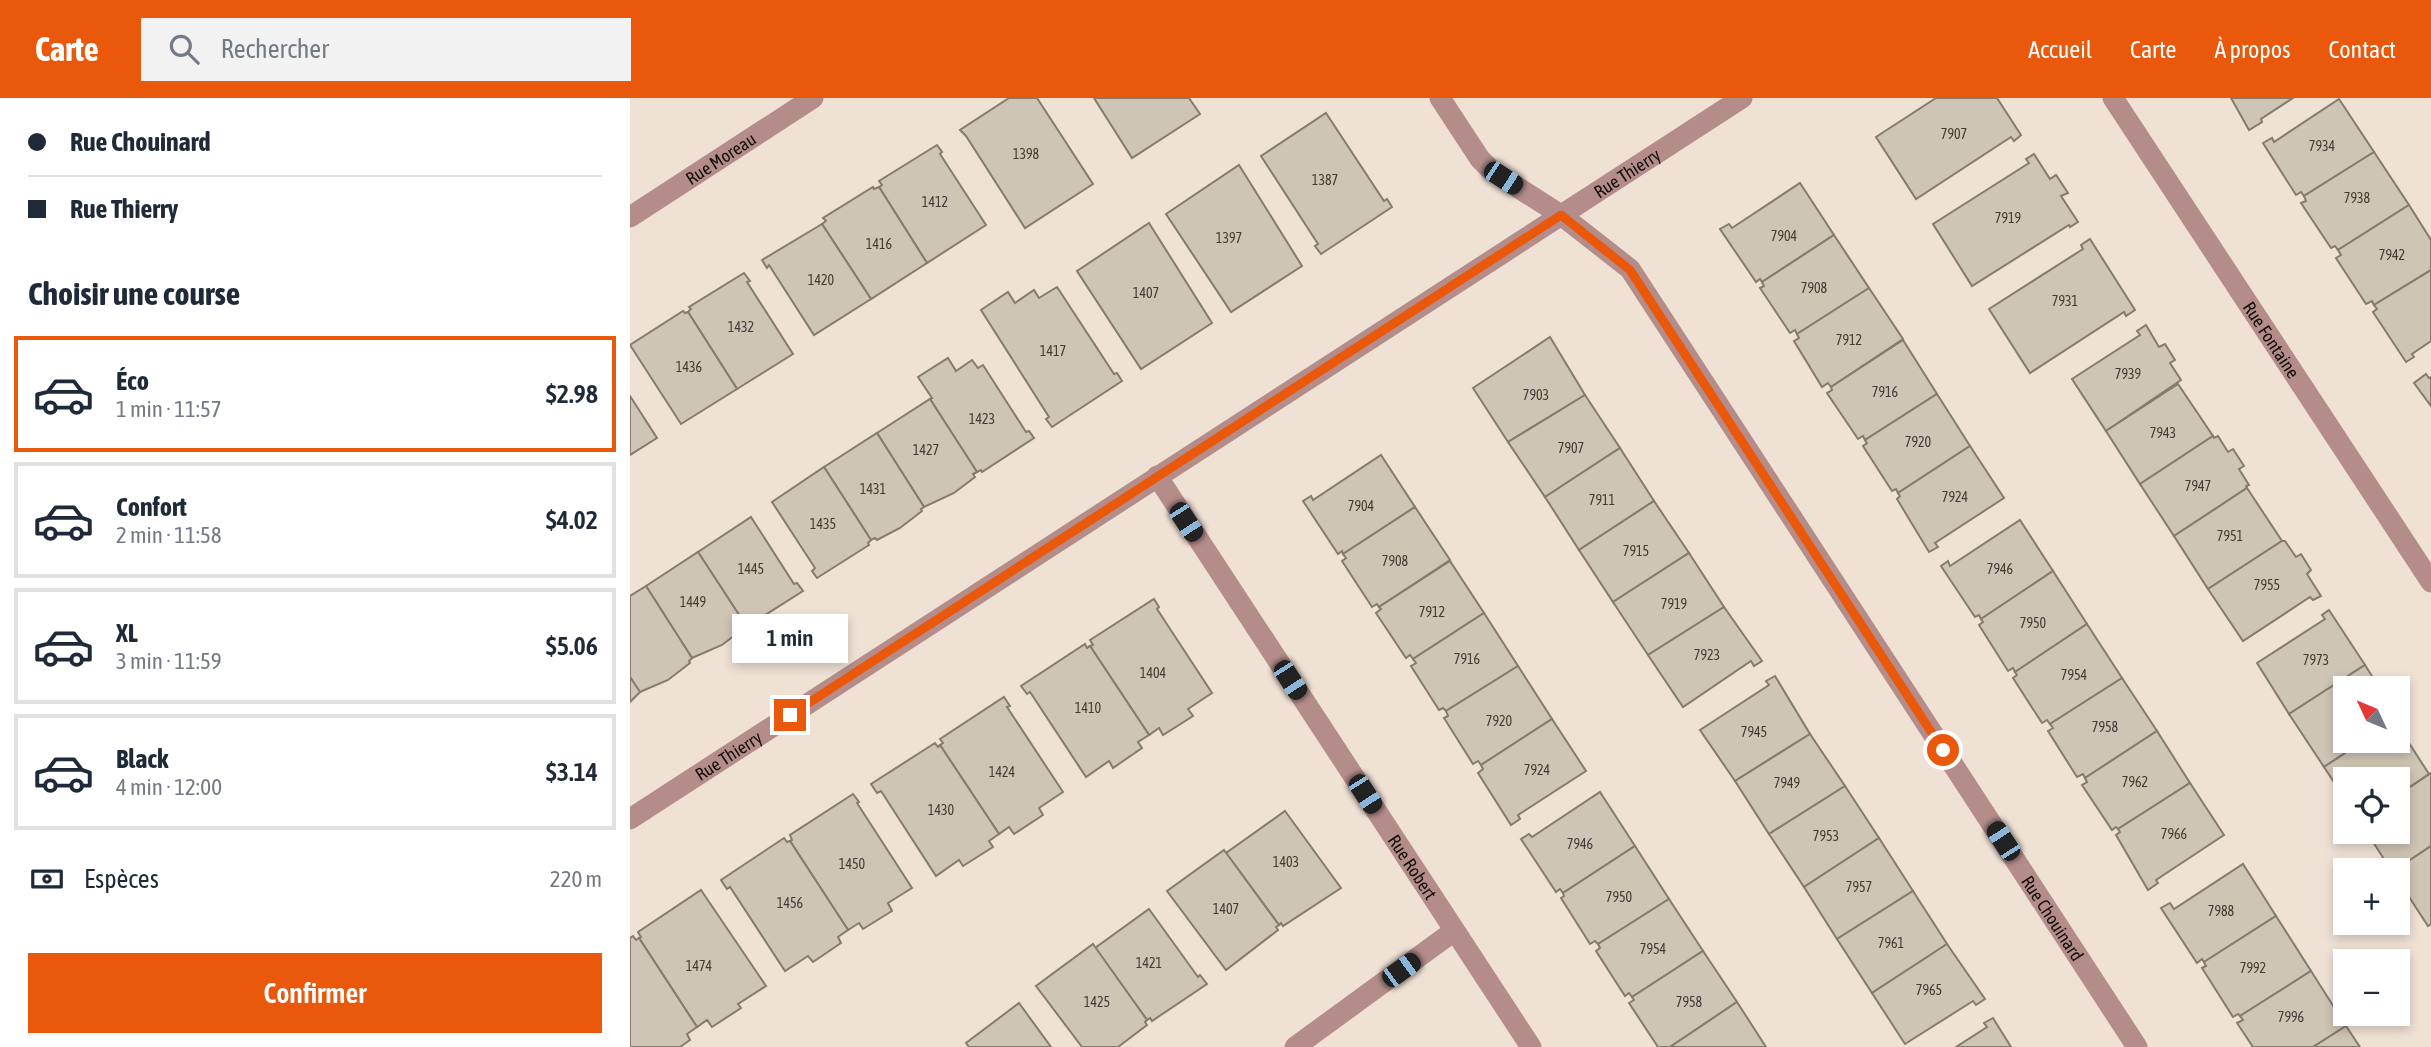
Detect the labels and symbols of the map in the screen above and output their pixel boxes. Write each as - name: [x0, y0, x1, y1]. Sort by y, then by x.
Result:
- house number: 7907: [1941, 126, 1967, 142]
- street label: Rue Moreau: [682, 128, 760, 189]
- house number: 7934: [2309, 138, 2336, 154]
- street label: Rue Thierry: [1590, 143, 1664, 202]
- house number: 1398: [1013, 146, 1040, 162]
- car: [1480, 158, 1527, 198]
- house number: 1387: [1312, 172, 1338, 188]
- house number: 7938: [2344, 190, 2371, 206]
- house number: 1412: [922, 194, 948, 210]
- house number: 7919: [1995, 210, 2021, 226]
- house number: 7904: [1771, 228, 1798, 244]
- house number: 1397: [1216, 230, 1242, 246]
- house number: 1416: [866, 236, 893, 252]
- house number: 7942: [2379, 247, 2405, 263]
- house number: 1420: [808, 272, 835, 288]
- house number: 7908: [1801, 280, 1828, 296]
- house number: 1407: [1133, 285, 1159, 301]
- house number: 7931: [2052, 293, 2078, 309]
- street label: Rue Fontaine: [2239, 297, 2304, 382]
- house number: 1432: [728, 319, 754, 335]
- house number: 7912: [1836, 332, 1862, 348]
- house number: 1417: [1040, 343, 1066, 359]
- house number: 1436: [676, 359, 703, 375]
- house number: 7939: [2115, 366, 2141, 382]
- house number: 7916: [1872, 384, 1899, 400]
- house number: 7903: [1523, 387, 1549, 403]
- house number: 1423: [969, 411, 995, 427]
- house number: 7943: [2150, 425, 2176, 441]
- house number: 7920: [1905, 434, 1932, 450]
- house number: 7907: [1558, 440, 1584, 456]
- house number: 1427: [913, 442, 939, 458]
- house number: 7947: [2185, 478, 2211, 494]
- house number: 1431: [860, 481, 886, 497]
- house number: 7924: [1942, 489, 1969, 505]
- house number: 7911: [1589, 492, 1615, 508]
- house number: 7904: [1348, 498, 1375, 514]
- car: [1166, 499, 1207, 545]
- house number: 1435: [810, 516, 836, 532]
- house number: 7951: [2217, 528, 2243, 544]
- house number: 7915: [1623, 543, 1649, 559]
- house number: 7908: [1382, 553, 1409, 569]
- house number: 1445: [738, 561, 764, 577]
- house number: 7946: [1987, 561, 2014, 577]
- house number: 7955: [2254, 577, 2280, 593]
- house number: 1449: [680, 594, 706, 610]
- house number: 7919: [1661, 596, 1687, 612]
- house number: 7912: [1419, 604, 1445, 620]
- callout: 1 min: [732, 614, 848, 662]
- house number: 7950: [2020, 615, 2047, 631]
- house number: 7923: [1694, 647, 1720, 663]
- house number: 7916: [1454, 651, 1481, 667]
- house number: 7973: [2303, 652, 2329, 668]
- car: [1270, 657, 1311, 703]
- house number: 1404: [1140, 665, 1167, 681]
- house number: 7954: [2061, 667, 2088, 683]
- north arrow: [2333, 676, 2410, 752]
- route end: [774, 699, 806, 731]
- house number: 1410: [1075, 700, 1102, 716]
- house number: 7920: [1486, 713, 1513, 729]
- house number: 7958: [2092, 719, 2119, 735]
- house number: 7945: [1741, 724, 1767, 740]
- street label: Rue Thierry: [691, 726, 765, 785]
- route start: [1927, 734, 1959, 766]
- house number: 7924: [1524, 762, 1551, 778]
- house number: 1424: [989, 764, 1016, 780]
- car: [1345, 771, 1386, 817]
- house number: 7962: [2122, 774, 2148, 790]
- house number: 7949: [1774, 775, 1800, 791]
- house number: 1430: [928, 802, 955, 818]
- car: [1983, 818, 2024, 864]
- house number: 7966: [2161, 826, 2188, 842]
- house number: 7953: [1813, 828, 1839, 844]
- street label: Rue Robert: [1384, 830, 1442, 903]
- house number: 7946: [1567, 836, 1594, 852]
- house number: 1403: [1273, 854, 1299, 870]
- house number: 1450: [839, 856, 866, 872]
- street label: Rue Chouinard: [2018, 871, 2088, 965]
- house number: 7957: [1846, 879, 1872, 895]
- house number: 7950: [1606, 889, 1633, 905]
- house number: 1456: [777, 895, 804, 911]
- house number: 1407: [1213, 901, 1239, 917]
- house number: 7988: [2208, 903, 2235, 919]
- house number: 7961: [1878, 935, 1904, 951]
- house number: 7954: [1640, 941, 1667, 957]
- car: [1378, 949, 1425, 991]
- house number: 1421: [1136, 955, 1162, 971]
- house number: 1474: [686, 958, 713, 974]
- house number: 7992: [2240, 960, 2266, 976]
- house number: 7965: [1916, 982, 1942, 998]
- house number: 1425: [1084, 994, 1110, 1010]
- house number: 7958: [1676, 994, 1703, 1010]
- house number: 7996: [2278, 1009, 2305, 1025]

